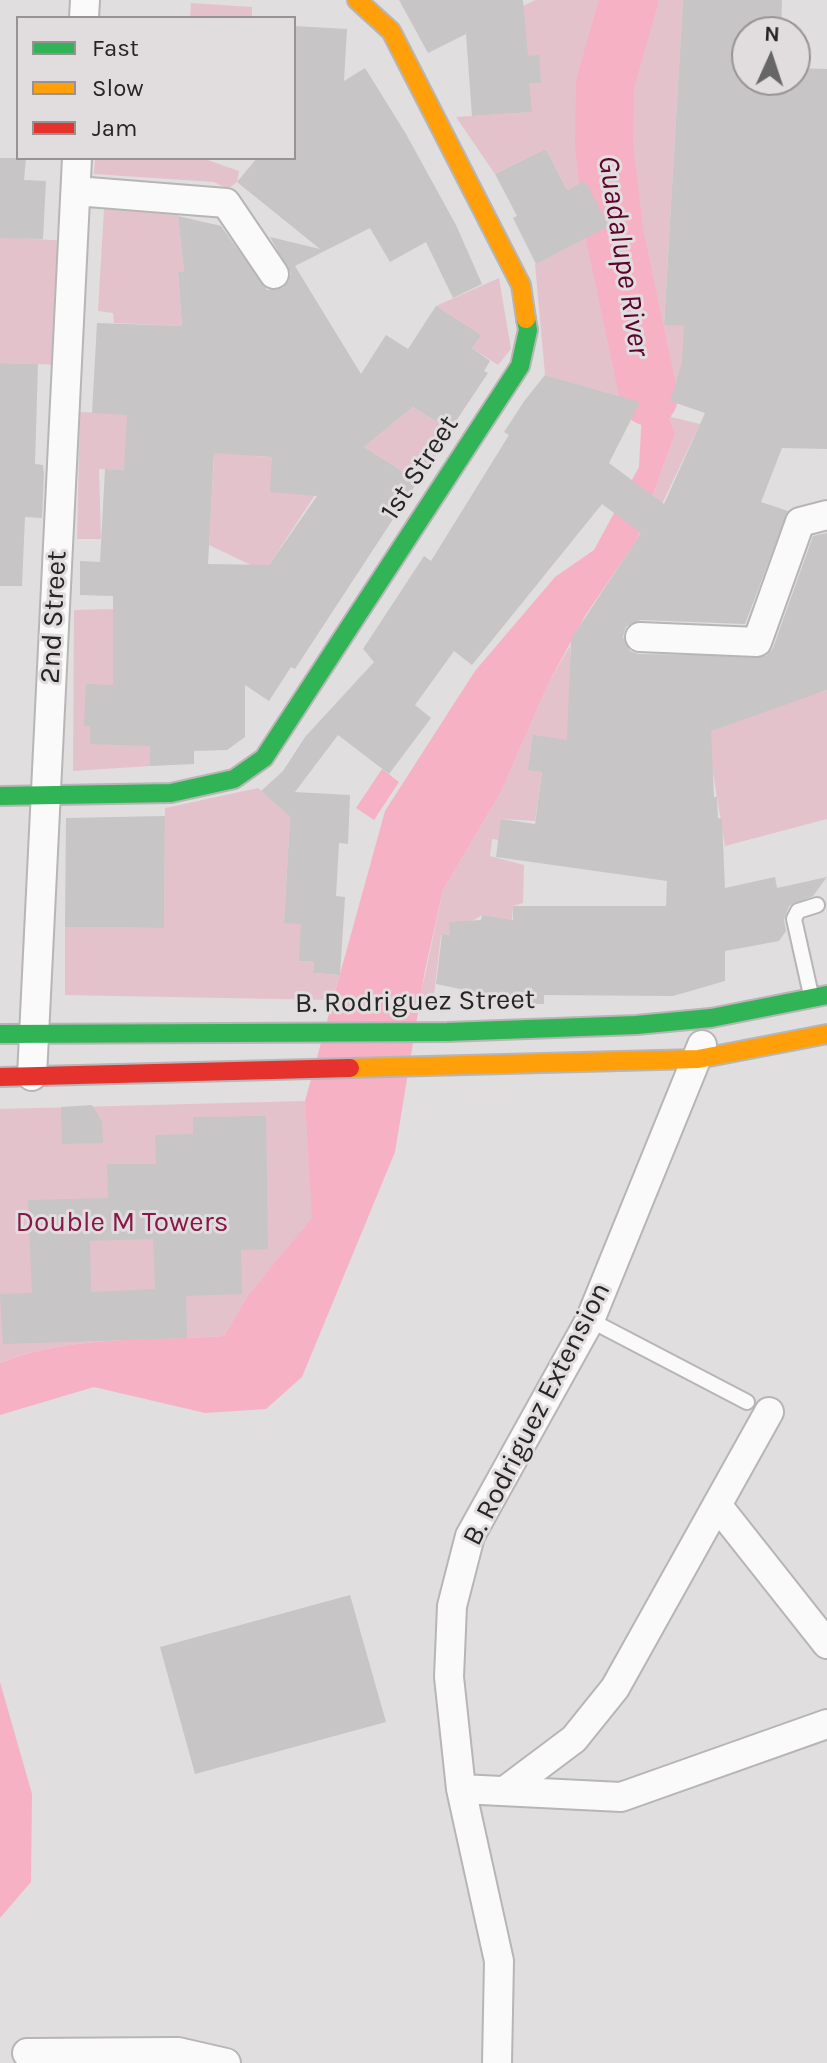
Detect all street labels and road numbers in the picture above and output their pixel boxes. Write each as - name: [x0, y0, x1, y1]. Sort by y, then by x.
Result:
- street label: 1st Street: [374, 409, 466, 527]
- street label: 2nd Street: [34, 550, 74, 684]
- street label: B. Rodriguez Street: [294, 983, 536, 1021]
- street label: B. Rodriguez Extension: [456, 1277, 618, 1551]

